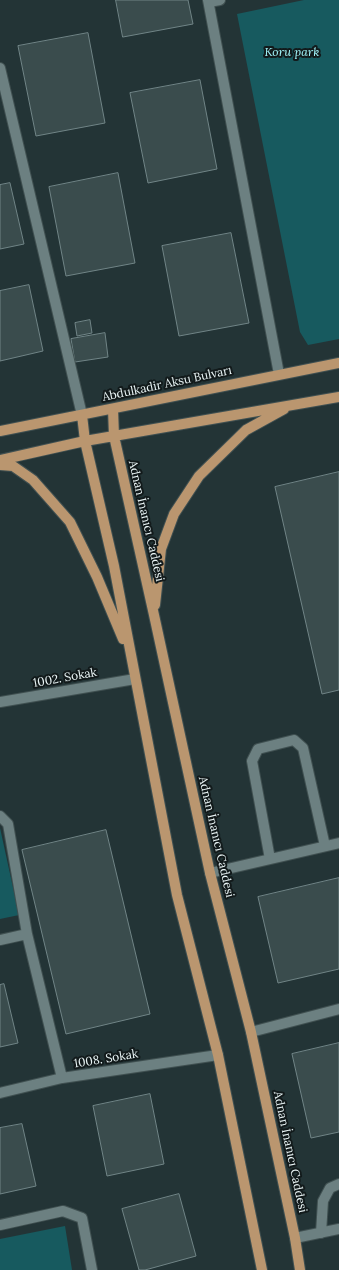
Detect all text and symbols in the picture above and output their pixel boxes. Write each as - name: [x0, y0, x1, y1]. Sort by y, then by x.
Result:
- park label: Koru park: [265, 46, 319, 60]
- street label: Abdulkadir Aksu Bulvarı: [101, 363, 233, 405]
- street label: Adnan İnanıcı Caddesi: [125, 459, 167, 583]
- street label: 1002. Sokak: [32, 665, 98, 691]
- street label: Adnan İnanıcı Caddesi: [195, 775, 237, 899]
- street label: 1008. Sokak: [73, 1047, 139, 1071]
- street label: Adnan İnanıcı Caddesi: [270, 1090, 310, 1214]

